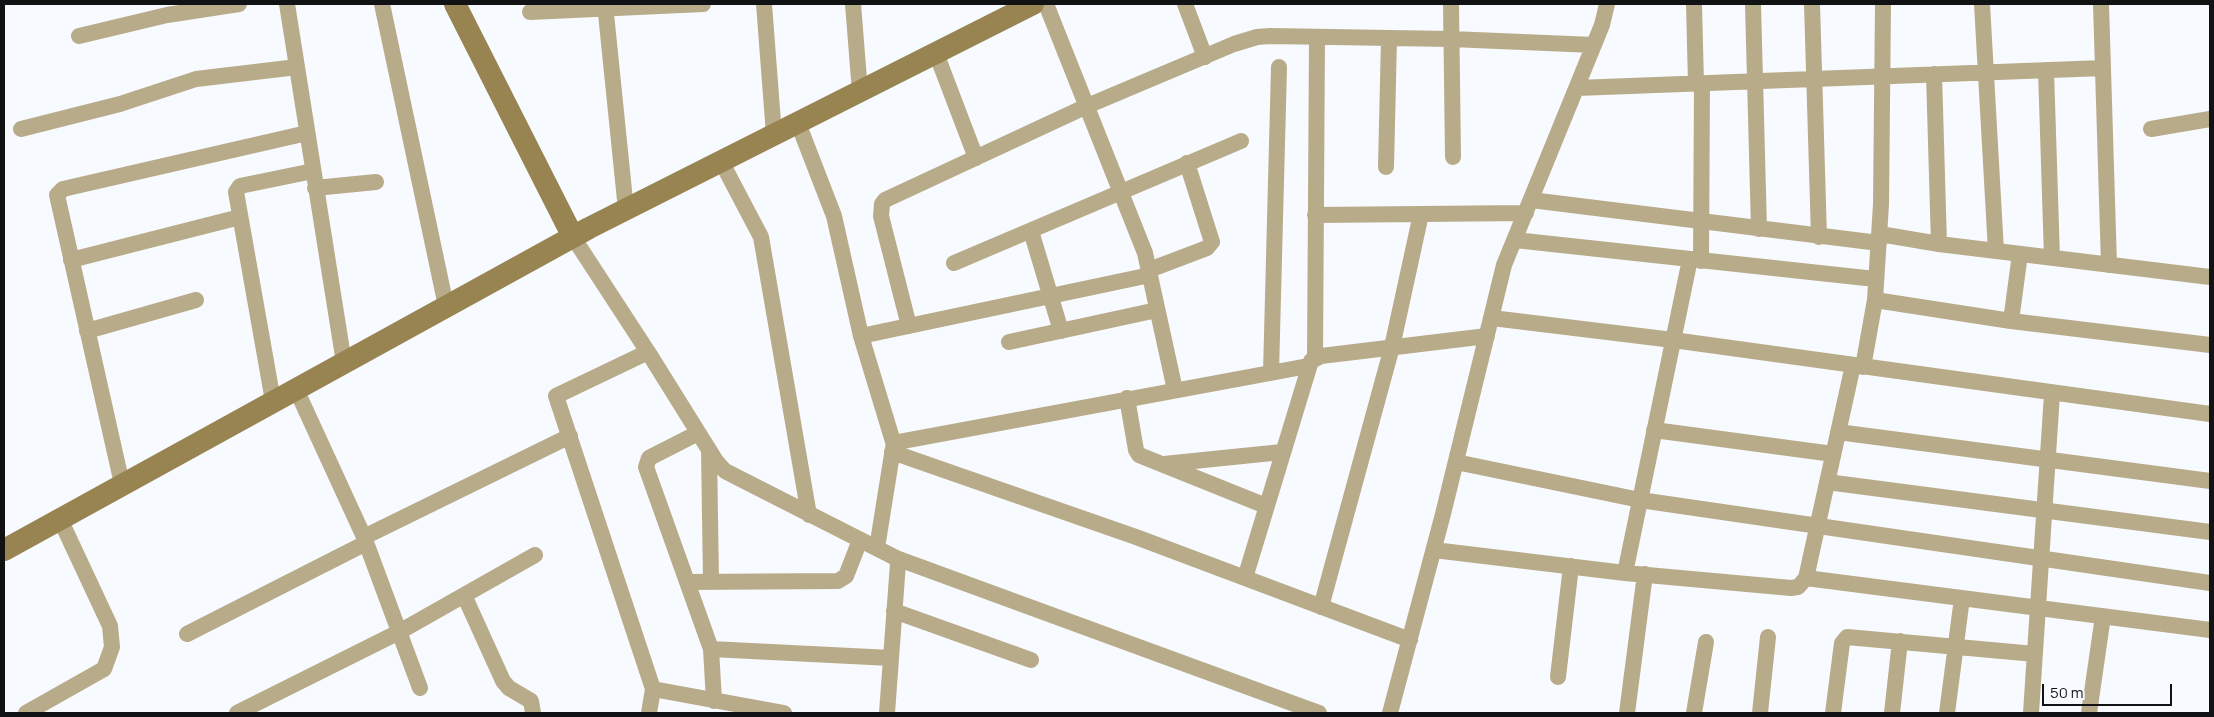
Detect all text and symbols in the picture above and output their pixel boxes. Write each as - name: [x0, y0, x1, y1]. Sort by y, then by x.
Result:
- scale bar: [2044, 674, 2174, 706]
- text: 50 m: [2050, 682, 2084, 703]

